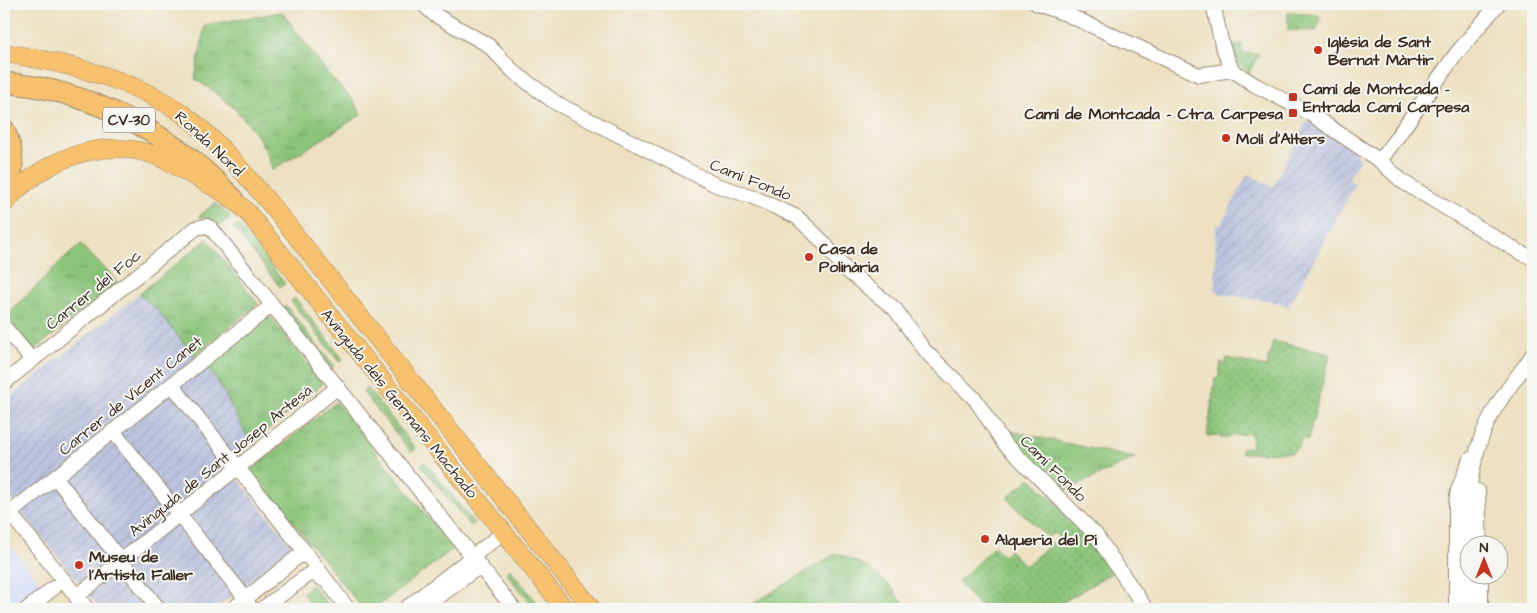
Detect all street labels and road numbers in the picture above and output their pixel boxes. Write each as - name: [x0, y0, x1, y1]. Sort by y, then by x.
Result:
- street label: Ronda Nord: [170, 106, 249, 182]
- road number: CV-30: [103, 108, 155, 132]
- street label: Camí Fondo: [707, 154, 795, 206]
- street label: Carrer del Foc: [41, 244, 146, 335]
- street label: Avinguda dels Germans Machado: [315, 304, 483, 504]
- street label: Carrer de Vicent Canet: [54, 331, 208, 461]
- street label: Avinguda de Sant Josep Artesà: [124, 380, 318, 543]
- street label: Camí Fondo: [1015, 431, 1091, 507]

